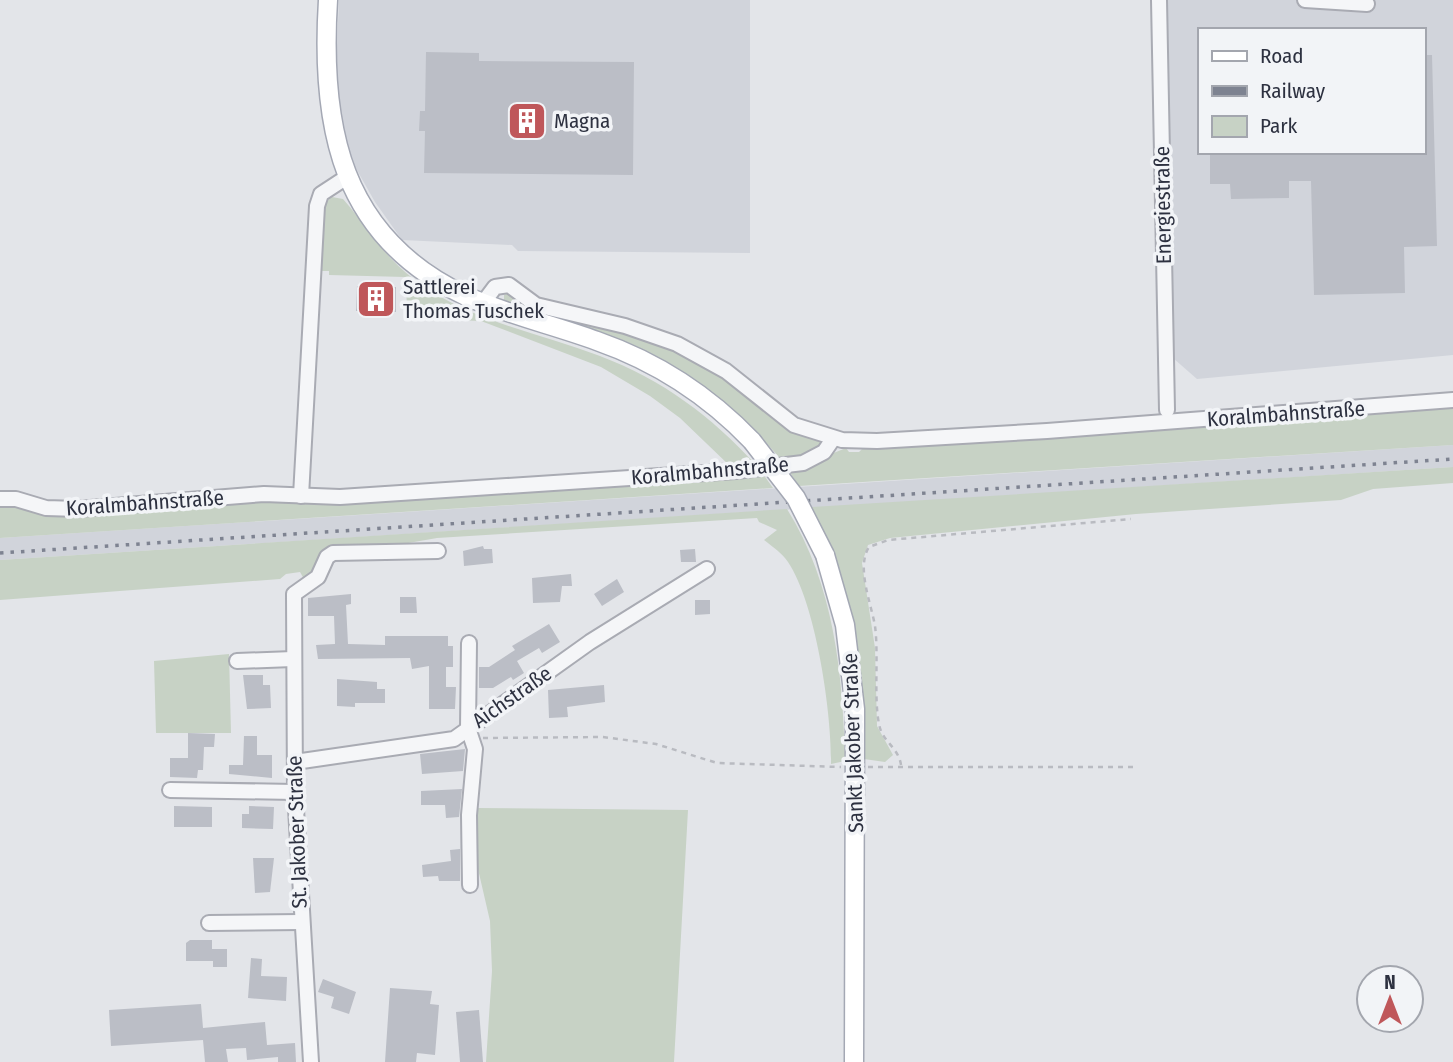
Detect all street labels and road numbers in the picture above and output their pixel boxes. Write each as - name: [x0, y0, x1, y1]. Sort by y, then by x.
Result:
- street label: Energiestraße: [1149, 146, 1177, 264]
- street label: Koralmbahnstraße: [1206, 396, 1366, 432]
- street label: Koralmbahnstraße: [630, 451, 790, 491]
- street label: Koralmbahnstraße: [65, 485, 225, 521]
- street label: Sankt Jakober Straße: [837, 653, 869, 833]
- street label: Aichstraße: [467, 660, 557, 734]
- street label: St. Jakober Straße: [281, 755, 313, 909]

